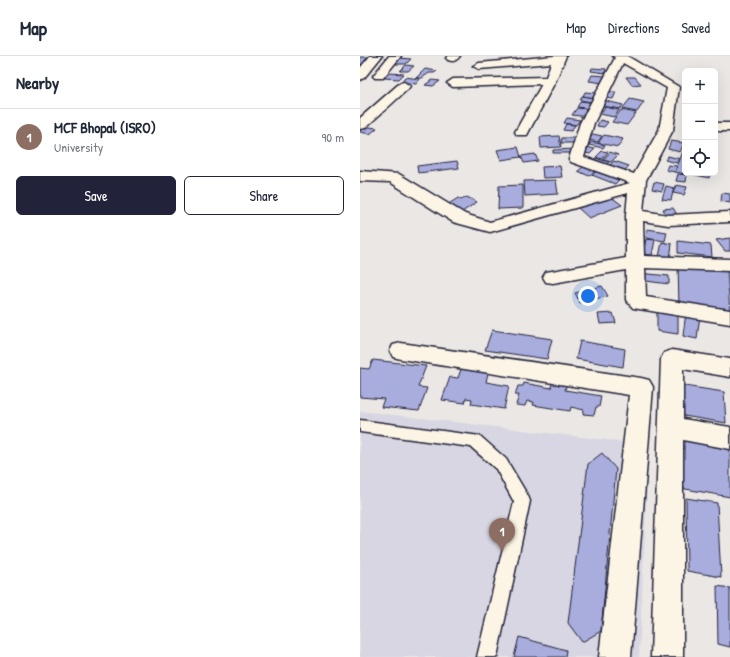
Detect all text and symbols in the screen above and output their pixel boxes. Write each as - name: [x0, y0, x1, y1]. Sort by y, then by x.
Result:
- text: Map: [20, 15, 47, 41]
- text: Map: [566, 18, 586, 37]
- text: Directions: [608, 18, 659, 37]
- text: Saved: [681, 18, 710, 37]
- map controls: [682, 68, 718, 176]
- button: +: [682, 68, 718, 104]
- text: Nearby: [16, 71, 59, 94]
- button: −: [682, 104, 718, 140]
- text: MCF Bhopal (ISRO): [54, 117, 156, 138]
- text: 1: [27, 128, 31, 146]
- text: 90 m: [322, 128, 344, 146]
- text: University: [54, 138, 103, 156]
- button: locate: [682, 140, 718, 176]
- button: Save: [16, 176, 176, 215]
- button: Share: [184, 176, 344, 215]
- your location: [578, 286, 598, 306]
- pin: 1: [489, 518, 515, 551]

